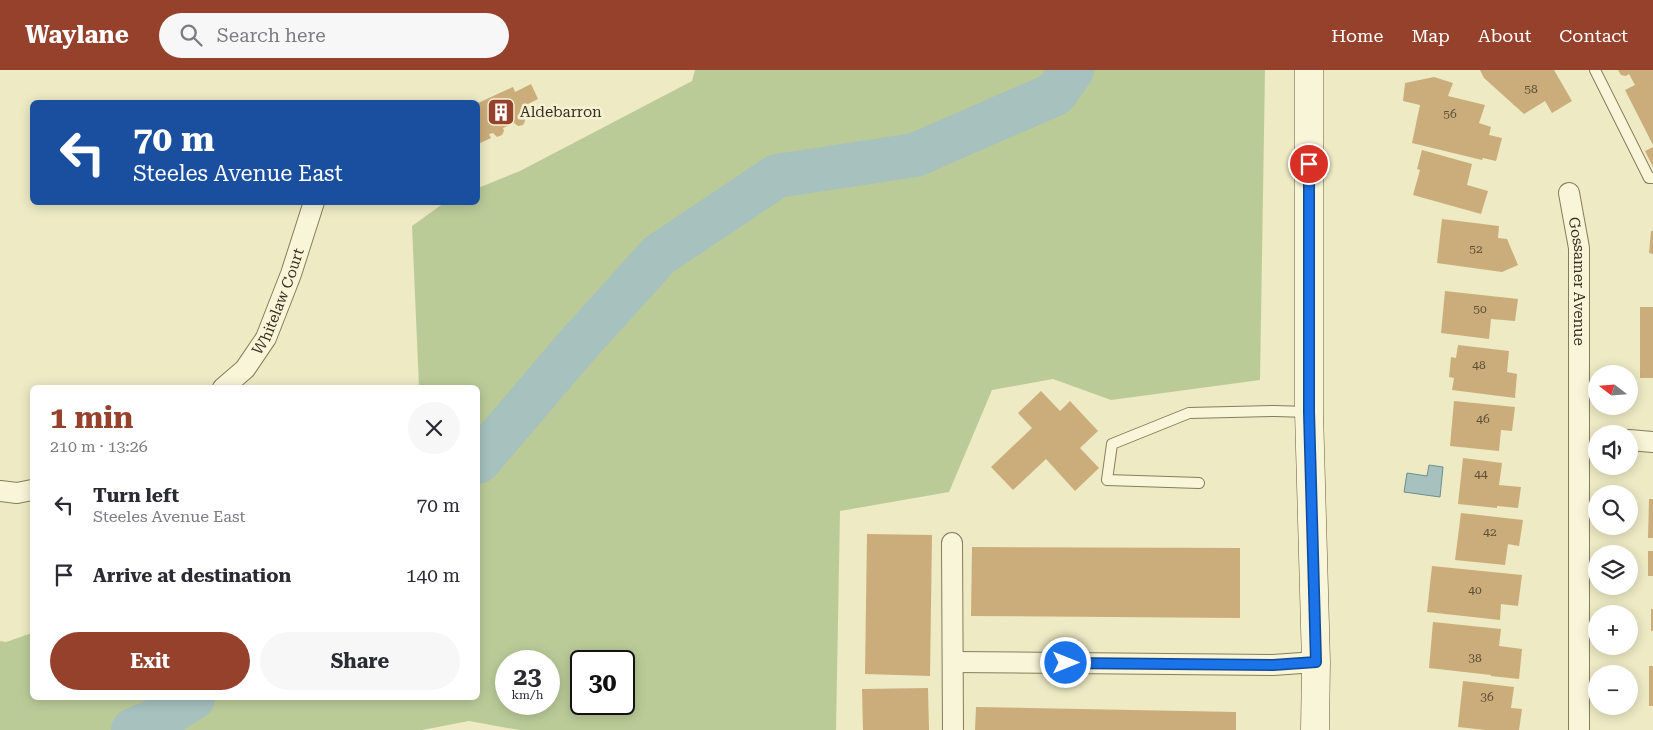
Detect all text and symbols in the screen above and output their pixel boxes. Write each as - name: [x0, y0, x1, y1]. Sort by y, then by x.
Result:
- search box: [159, 13, 509, 58]
- text: Waylane: [25, 21, 129, 49]
- icon: search: [177, 21, 205, 49]
- text: Search here: [217, 24, 326, 47]
- text: Home: [1331, 25, 1383, 46]
- text: Map: [1411, 25, 1450, 46]
- text: About: [1478, 25, 1531, 46]
- text: Contact: [1559, 25, 1628, 46]
- house number: 58: [1524, 82, 1538, 96]
- building icon: Aldebarron: [486, 97, 516, 127]
- place label: Aldebarron: [520, 103, 602, 121]
- house number: 56: [1443, 107, 1457, 121]
- text: 70 m: [133, 119, 215, 160]
- icon: left: [50, 120, 115, 185]
- pin: [1288, 143, 1330, 185]
- icon: arrive: [1295, 150, 1323, 178]
- text: Steeles Avenue East: [133, 161, 343, 186]
- street label: Gossamer Avenue: [1565, 215, 1588, 346]
- house number: 52: [1469, 242, 1483, 256]
- street label: Whitelaw Court: [248, 246, 308, 358]
- house number: 50: [1473, 302, 1487, 316]
- house number: 48: [1472, 358, 1486, 372]
- north arrow: [1588, 365, 1638, 415]
- map controls: [1588, 365, 1638, 715]
- text: 1 min: [50, 400, 133, 435]
- button: close: [408, 402, 460, 454]
- house number: 46: [1476, 412, 1490, 426]
- button: sound: [1588, 425, 1638, 475]
- text: 210 m · 13:26: [50, 437, 148, 456]
- house number: 44: [1474, 467, 1488, 481]
- text: Turn left: [93, 484, 179, 507]
- button: search: [1588, 485, 1638, 535]
- icon: left: [50, 491, 78, 519]
- text: 70 m: [417, 494, 460, 517]
- text: Steeles Avenue East: [93, 507, 246, 526]
- house number: 42: [1483, 525, 1497, 539]
- button: layers: [1588, 545, 1638, 595]
- icon: arrive: [50, 561, 78, 589]
- text: Arrive at destination: [93, 564, 291, 587]
- text: 140 m: [406, 564, 460, 587]
- house number: 40: [1468, 583, 1482, 597]
- button: +: [1588, 605, 1638, 655]
- button: Exit: [50, 632, 250, 690]
- button: Share: [260, 632, 460, 690]
- position arrow: [1039, 636, 1091, 688]
- speed limit sign: 30: [570, 650, 635, 715]
- house number: 38: [1468, 651, 1482, 665]
- text: 23: [513, 662, 542, 691]
- button: −: [1588, 665, 1638, 715]
- text: km/h: [511, 688, 544, 702]
- house number: 36: [1480, 690, 1494, 704]

